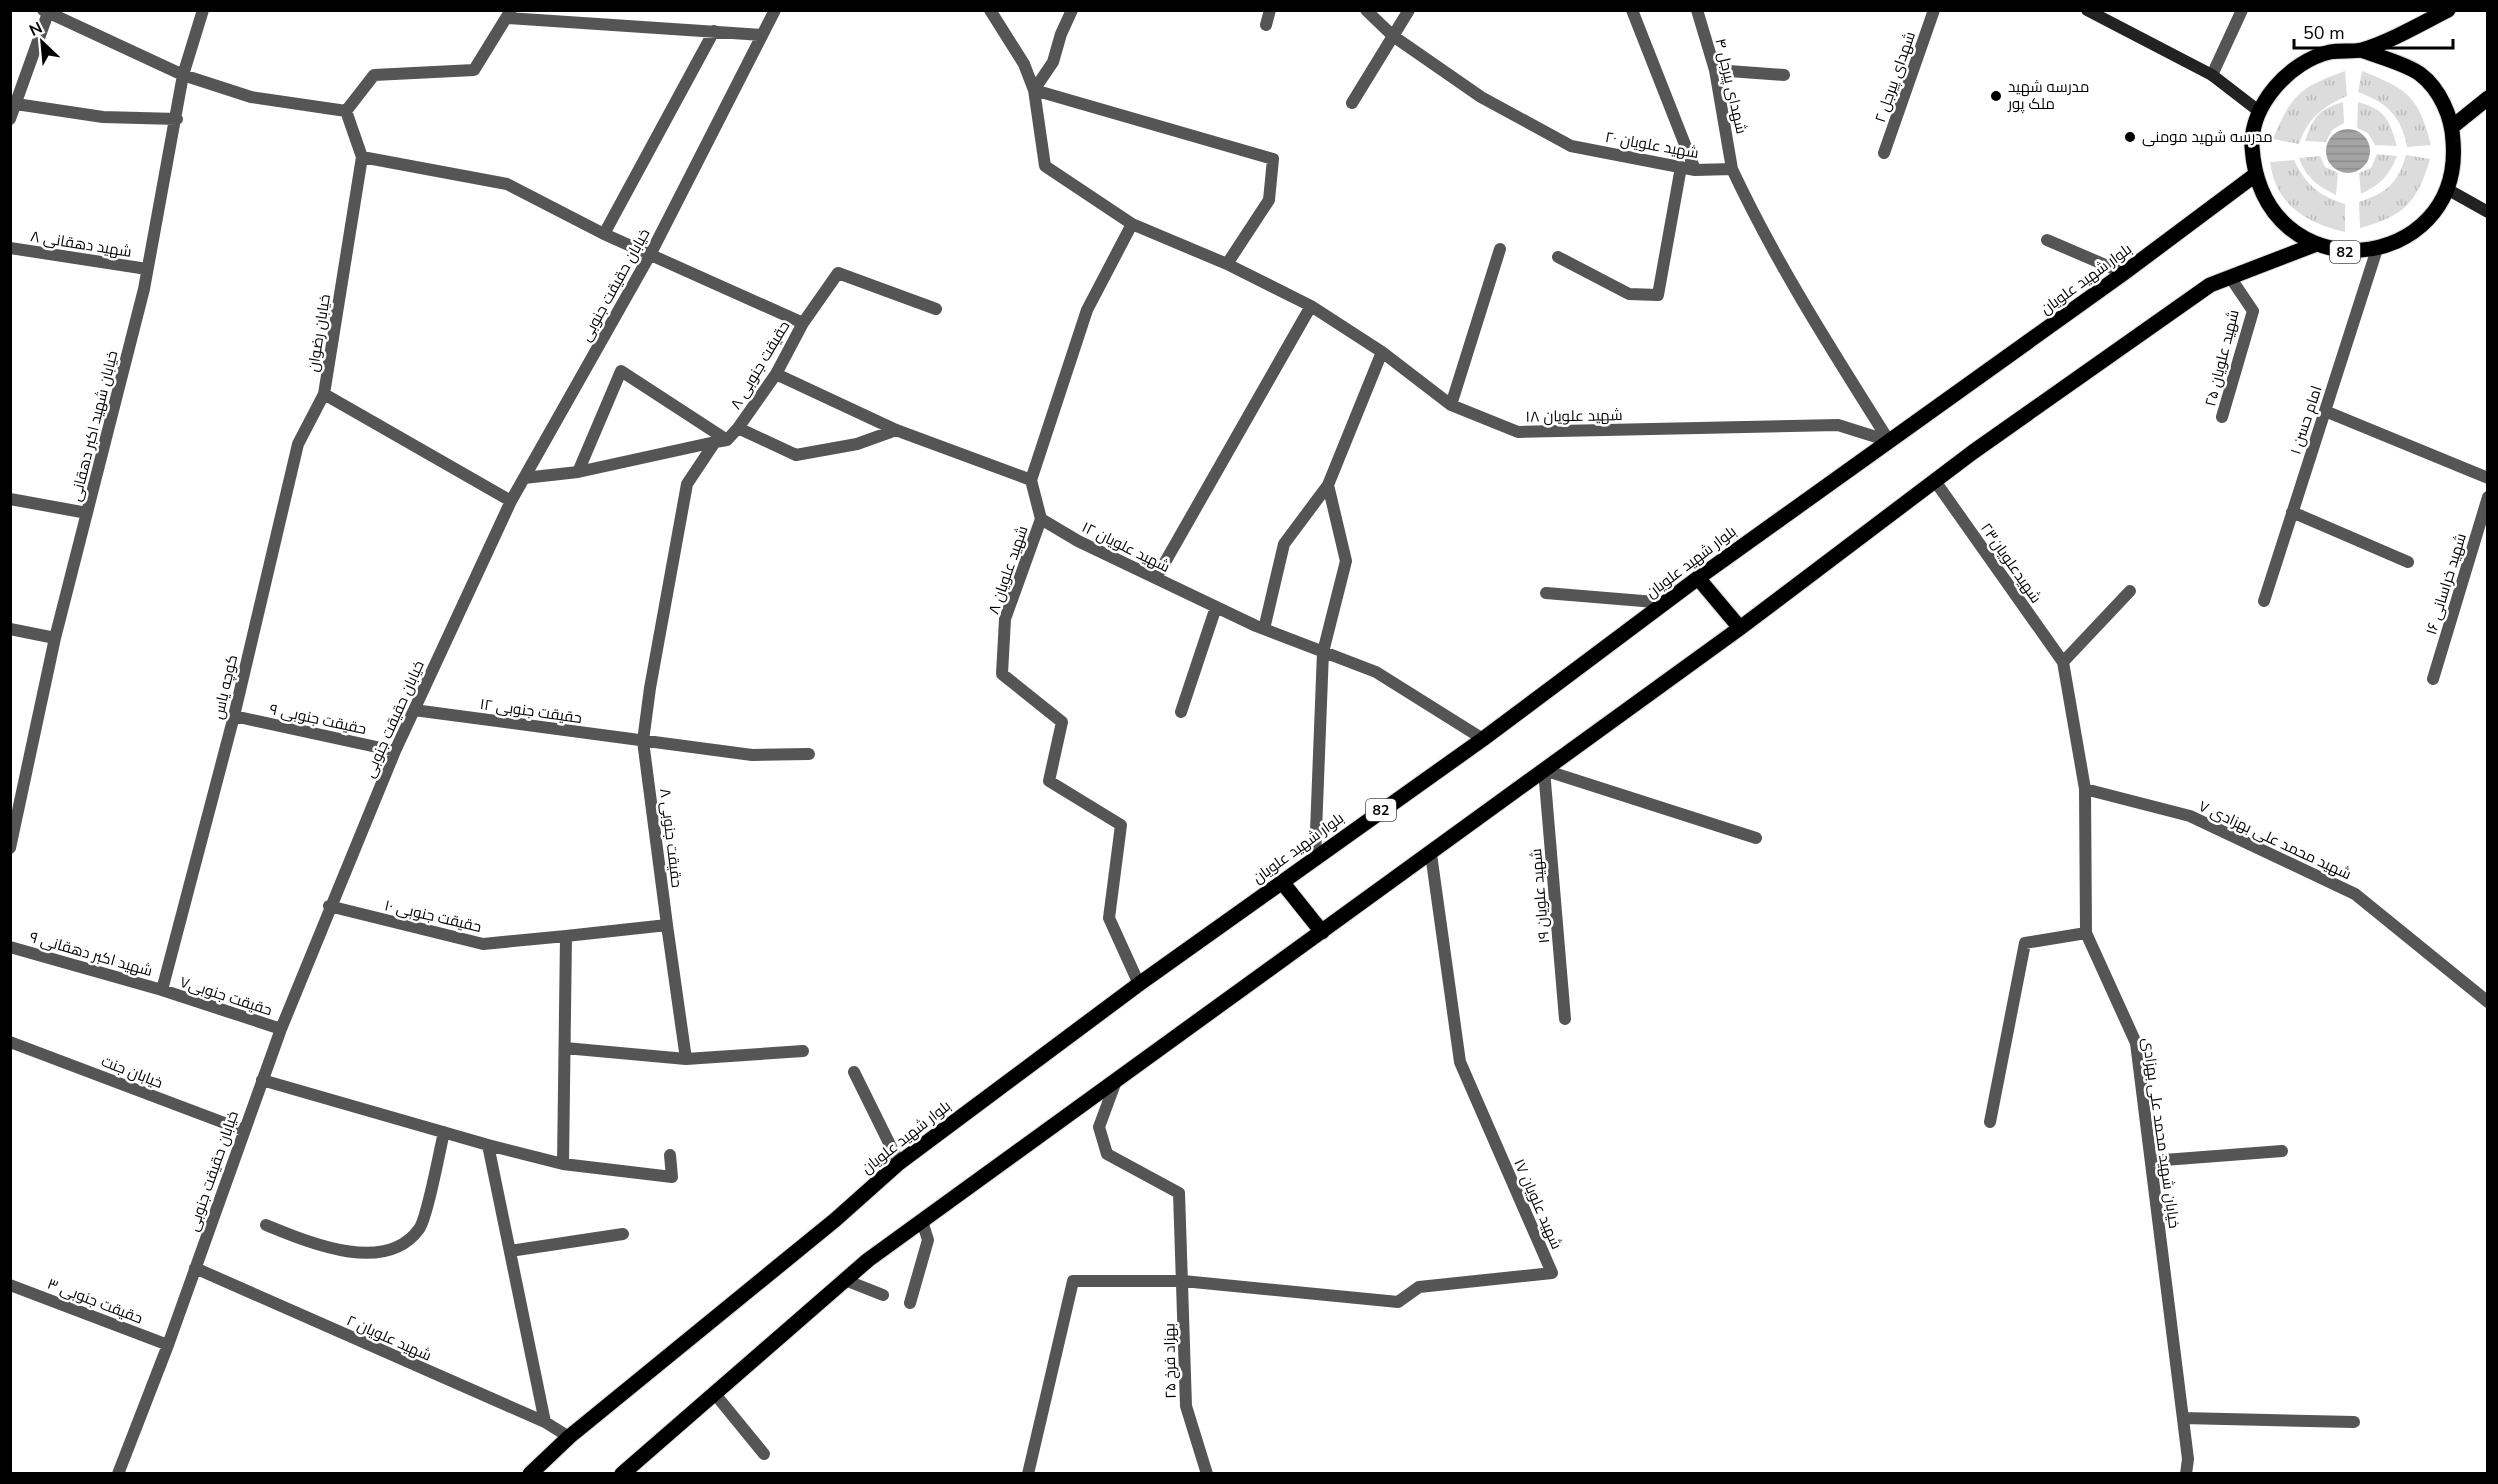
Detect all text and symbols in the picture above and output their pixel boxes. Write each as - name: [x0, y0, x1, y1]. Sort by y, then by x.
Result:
- north arrow: [12, 12, 72, 72]
- scale bar: [2294, 12, 2453, 50]
- text: N: [26, 17, 46, 42]
- text: 50 m: [2303, 21, 2345, 45]
- street label: شهدای پیرجل ۲: [1870, 29, 1920, 125]
- street label: شهدای پیرجل ۴: [1710, 36, 1752, 136]
- place label: مدرسه شهید ملک پور: [2007, 77, 2089, 114]
- marker: مدرسه شهید ملک پور: [1989, 89, 2003, 103]
- street label: شهید علویان ۲۰: [1604, 127, 1700, 163]
- place label: مدرسه شهید مومنی: [2142, 127, 2273, 147]
- marker: مدرسه شهید مومنی: [2123, 130, 2137, 144]
- street label: خیابان حقیقت جنوبی: [576, 225, 654, 345]
- street label: شهید دهقانی ۸: [29, 226, 133, 262]
- street label: بلوار شهید علویان: [2036, 239, 2136, 319]
- road number: 82: [2330, 241, 2360, 263]
- street label: خیابان رضوان: [303, 293, 335, 373]
- street label: شهید علویان ۲۵: [2200, 307, 2244, 409]
- street label: حقیقت جنوبی ۸: [726, 317, 794, 413]
- street label: خیابان شهید اکبر دهقانی: [66, 349, 122, 503]
- street label: امام حسن ۱: [2285, 383, 2327, 457]
- street label: شهید علویان ۱۸: [1525, 405, 1623, 427]
- street label: شهید علویان ۱۲: [1079, 517, 1173, 577]
- street label: شهیدعلویان۲۳: [1976, 519, 2046, 607]
- street label: بلوار شهید علویان: [1642, 521, 1740, 603]
- street label: شهید علویان ۸: [984, 523, 1032, 617]
- street label: شهید خراسانی ۱۶: [2421, 531, 2471, 637]
- street label: کوچه یاس: [208, 653, 242, 721]
- street label: خیابان حقیقت جنوبی: [359, 657, 429, 781]
- street label: حقیقت جنوبی ۱۲: [479, 694, 583, 728]
- street label: حقیقت جنوبی ۹: [268, 699, 368, 739]
- street label: حقیقت جنوبی ۸: [655, 787, 687, 889]
- street label: شهید محمد علی بهزادی ۷: [2195, 796, 2355, 884]
- road number: 82: [1366, 799, 1396, 821]
- street label: بلوار شهید علویان: [1248, 808, 1348, 888]
- street label: شهید علویان ۱۹: [1526, 848, 1554, 944]
- street label: حقیقت جنوبی ۱۰: [383, 895, 483, 937]
- street label: شهید اکبر دهقانی ۹: [27, 927, 155, 981]
- street label: حقیقت جنوبی۷: [177, 972, 275, 1020]
- street label: خیابان شهید محمد علی بهزادی: [2138, 1036, 2184, 1230]
- street label: خیابان جنت: [98, 1051, 166, 1093]
- street label: بلوار شهید علویان: [857, 1096, 955, 1178]
- street label: خیابان حقیقت جنوبی: [183, 1108, 243, 1234]
- street label: شهید علویان ۱۷: [1509, 1156, 1567, 1252]
- street label: حقیقت جنوبی ۳: [44, 1274, 146, 1328]
- street label: شهید علویان ۲: [343, 1310, 435, 1366]
- street label: بهزاد فرخ ۲۵: [1159, 1323, 1182, 1399]

